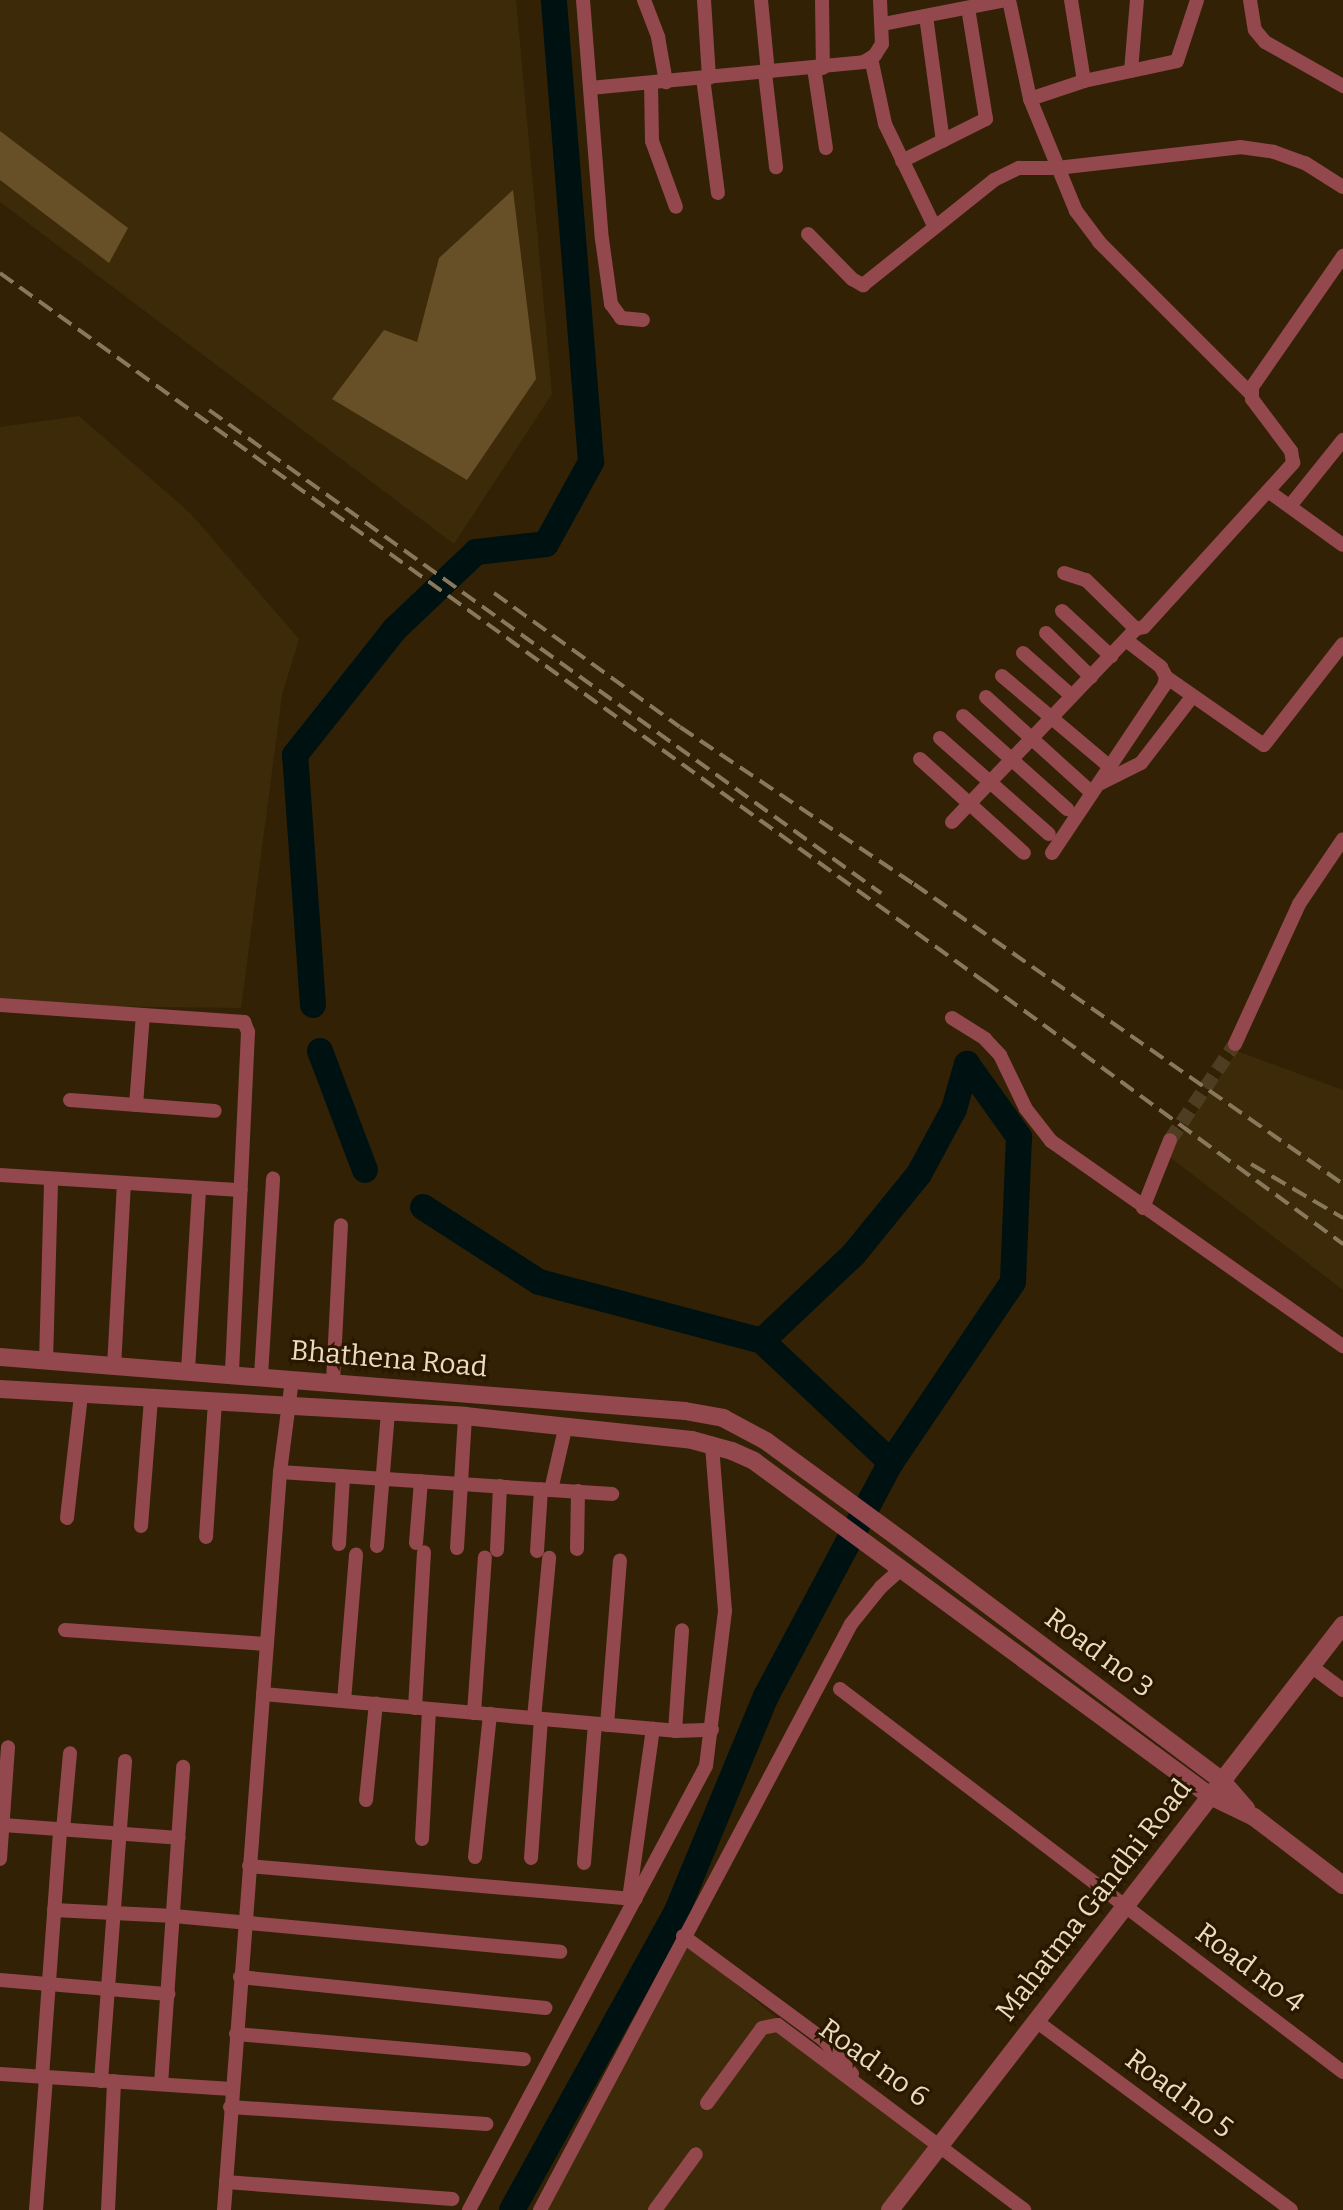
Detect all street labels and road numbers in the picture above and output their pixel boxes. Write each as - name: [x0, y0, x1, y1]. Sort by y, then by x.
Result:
- street label: Bhathena Road: [289, 1334, 489, 1384]
- street label: Road no 3: [1038, 1601, 1160, 1705]
- street label: Mahatma Gandhi Road: [989, 1772, 1199, 2028]
- street label: Road no 4: [1189, 1916, 1311, 2020]
- street label: Road no 6: [813, 2012, 935, 2114]
- street label: Road no 5: [1119, 2043, 1239, 2145]

